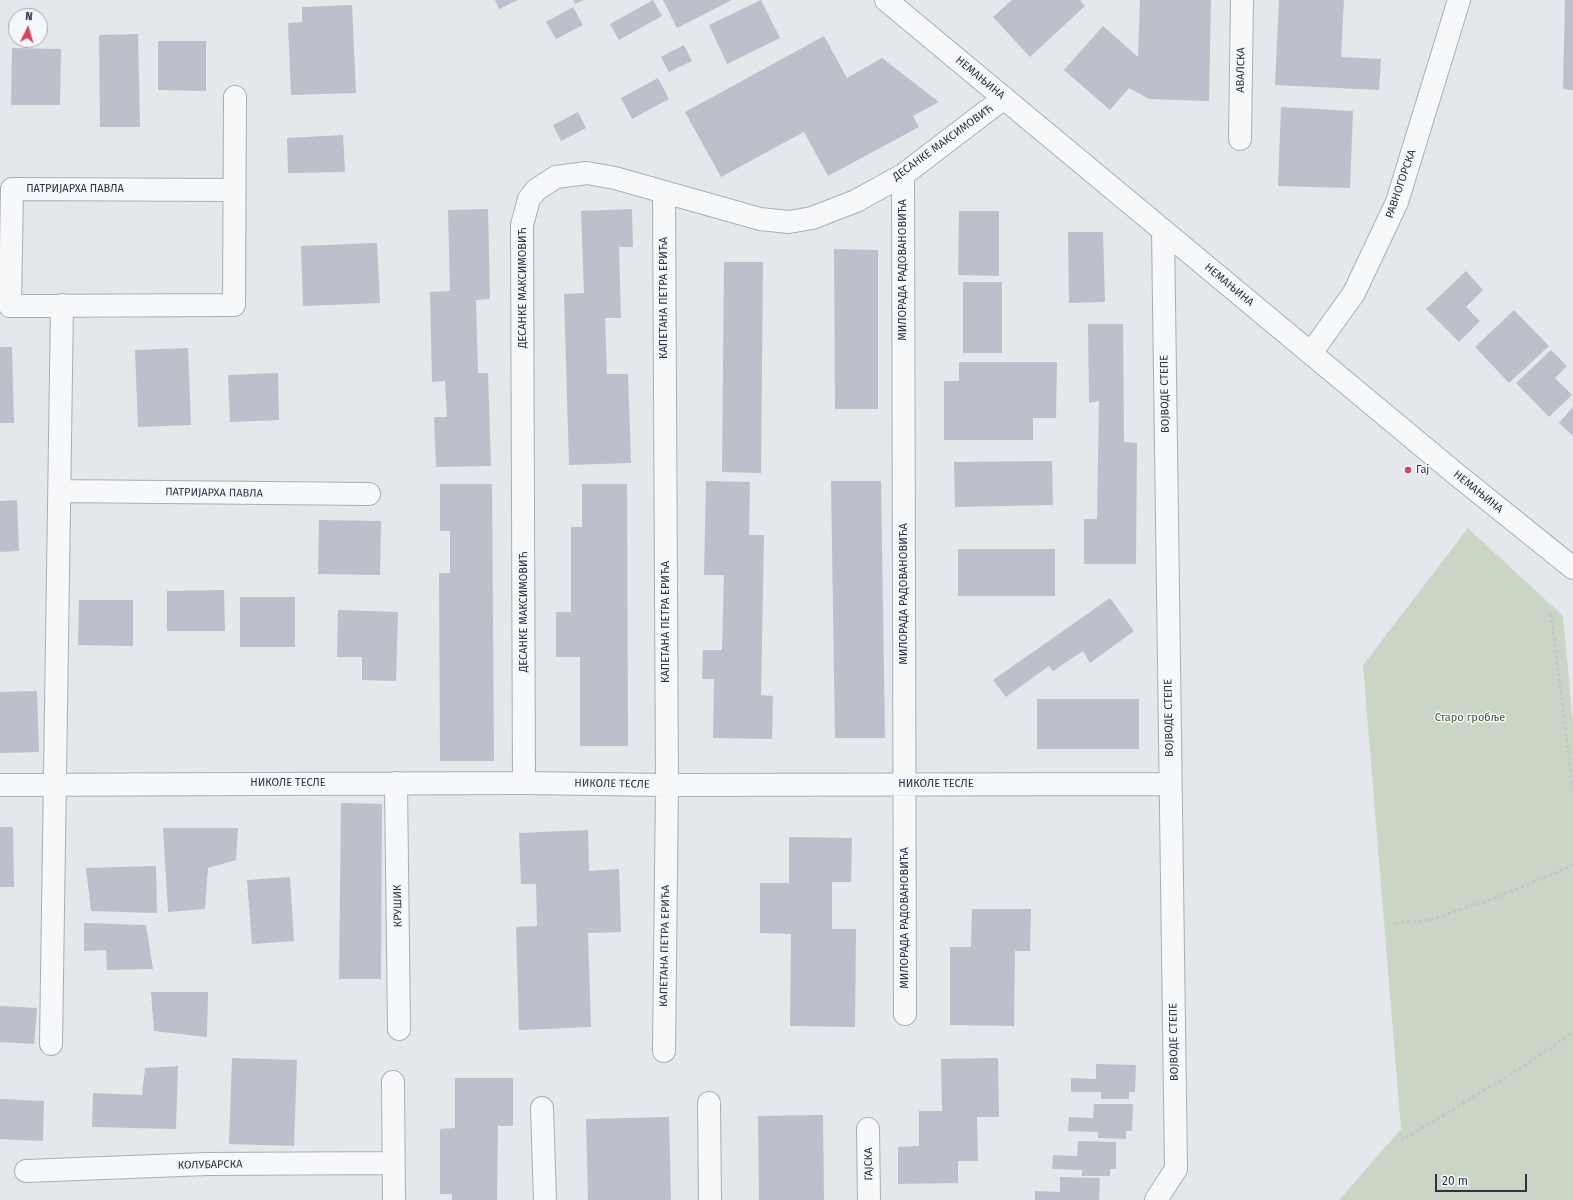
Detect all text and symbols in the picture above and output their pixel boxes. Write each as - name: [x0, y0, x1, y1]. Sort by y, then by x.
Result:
- north arrow: [8, 8, 48, 48]
- text: N: [25, 10, 33, 23]
- street label: АВАЛСКА: [1234, 47, 1248, 93]
- street label: НЕМАЊИНА: [953, 54, 1007, 102]
- street label: ДЕСАНКЕ МАКСИМОВИЋ: [890, 102, 996, 184]
- street label: РАВНОГОРСКА: [1383, 148, 1419, 220]
- street label: ПАТРИЈАРХА ПАВЛА: [26, 182, 124, 196]
- street label: МИЛОРАДА РАДОВАНОВИЋА: [896, 199, 910, 341]
- street label: ДЕСАНКЕ МАКСИМОВИЋ: [516, 228, 530, 348]
- street label: КАПЕТАНА ПЕТРА ЕРИЋА: [657, 237, 671, 359]
- street label: НЕМАЊИНА: [1202, 261, 1256, 309]
- street label: ВОЈВОДЕ СТЕПЕ: [1158, 355, 1172, 433]
- place label: Гај: [1416, 463, 1429, 477]
- marker: Гај: [1403, 465, 1413, 475]
- street label: НЕМАЊИНА: [1451, 468, 1505, 516]
- street label: ПАТРИЈАРХА ПАВЛА: [165, 486, 263, 500]
- street label: МИЛОРАДА РАДОВАНОВИЋА: [897, 523, 911, 665]
- street label: ДЕСАНКЕ МАКСИМОВИЋ: [517, 552, 531, 672]
- street label: КАПЕТАНА ПЕТРА ЕРИЋА: [659, 561, 673, 683]
- street label: ВОЈВОДЕ СТЕПЕ: [1162, 679, 1176, 757]
- park label: Старо гробље: [1435, 711, 1505, 725]
- street label: НИКОЛЕ ТЕСЛЕ: [250, 776, 326, 790]
- street label: НИКОЛЕ ТЕСЛЕ: [574, 777, 650, 791]
- street label: НИКОЛЕ ТЕСЛЕ: [898, 777, 974, 791]
- street label: МИЛОРАДА РАДОВАНОВИЋА: [898, 847, 912, 989]
- street label: КРУШИК: [391, 885, 405, 927]
- street label: КАПЕТАНА ПЕТРА ЕРИЋА: [657, 885, 673, 1007]
- street label: ВОЈВОДЕ СТЕПЕ: [1167, 1003, 1181, 1081]
- street label: ГАЈСКА: [862, 1147, 876, 1181]
- street label: КОЛУБАРСКА: [177, 1158, 243, 1172]
- scale bar: [1437, 1166, 1529, 1192]
- text: 20 m: [1442, 1174, 1468, 1188]

